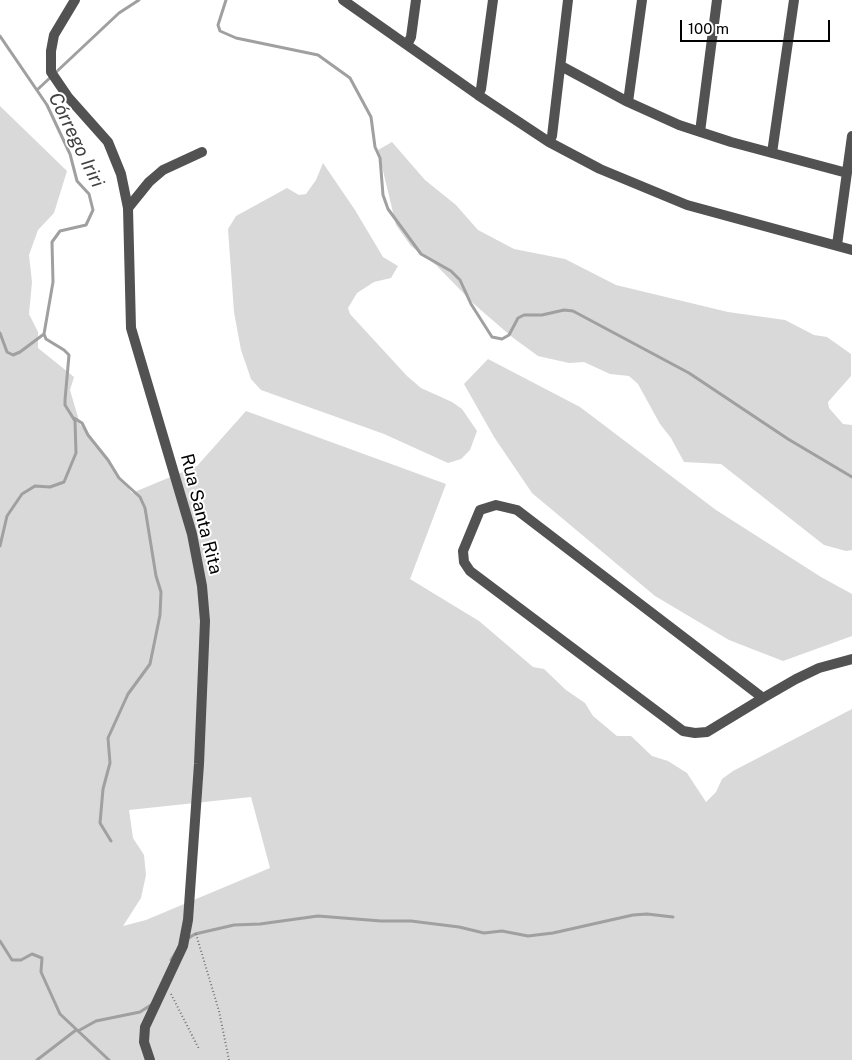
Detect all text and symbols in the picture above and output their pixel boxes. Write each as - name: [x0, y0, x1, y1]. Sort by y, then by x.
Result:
- scale bar: [682, 10, 832, 42]
- text: 100 m: [688, 20, 729, 37]
- water label: Córrego Iriri: [43, 89, 109, 191]
- street label: Rua Santa Rita: [176, 452, 226, 576]

